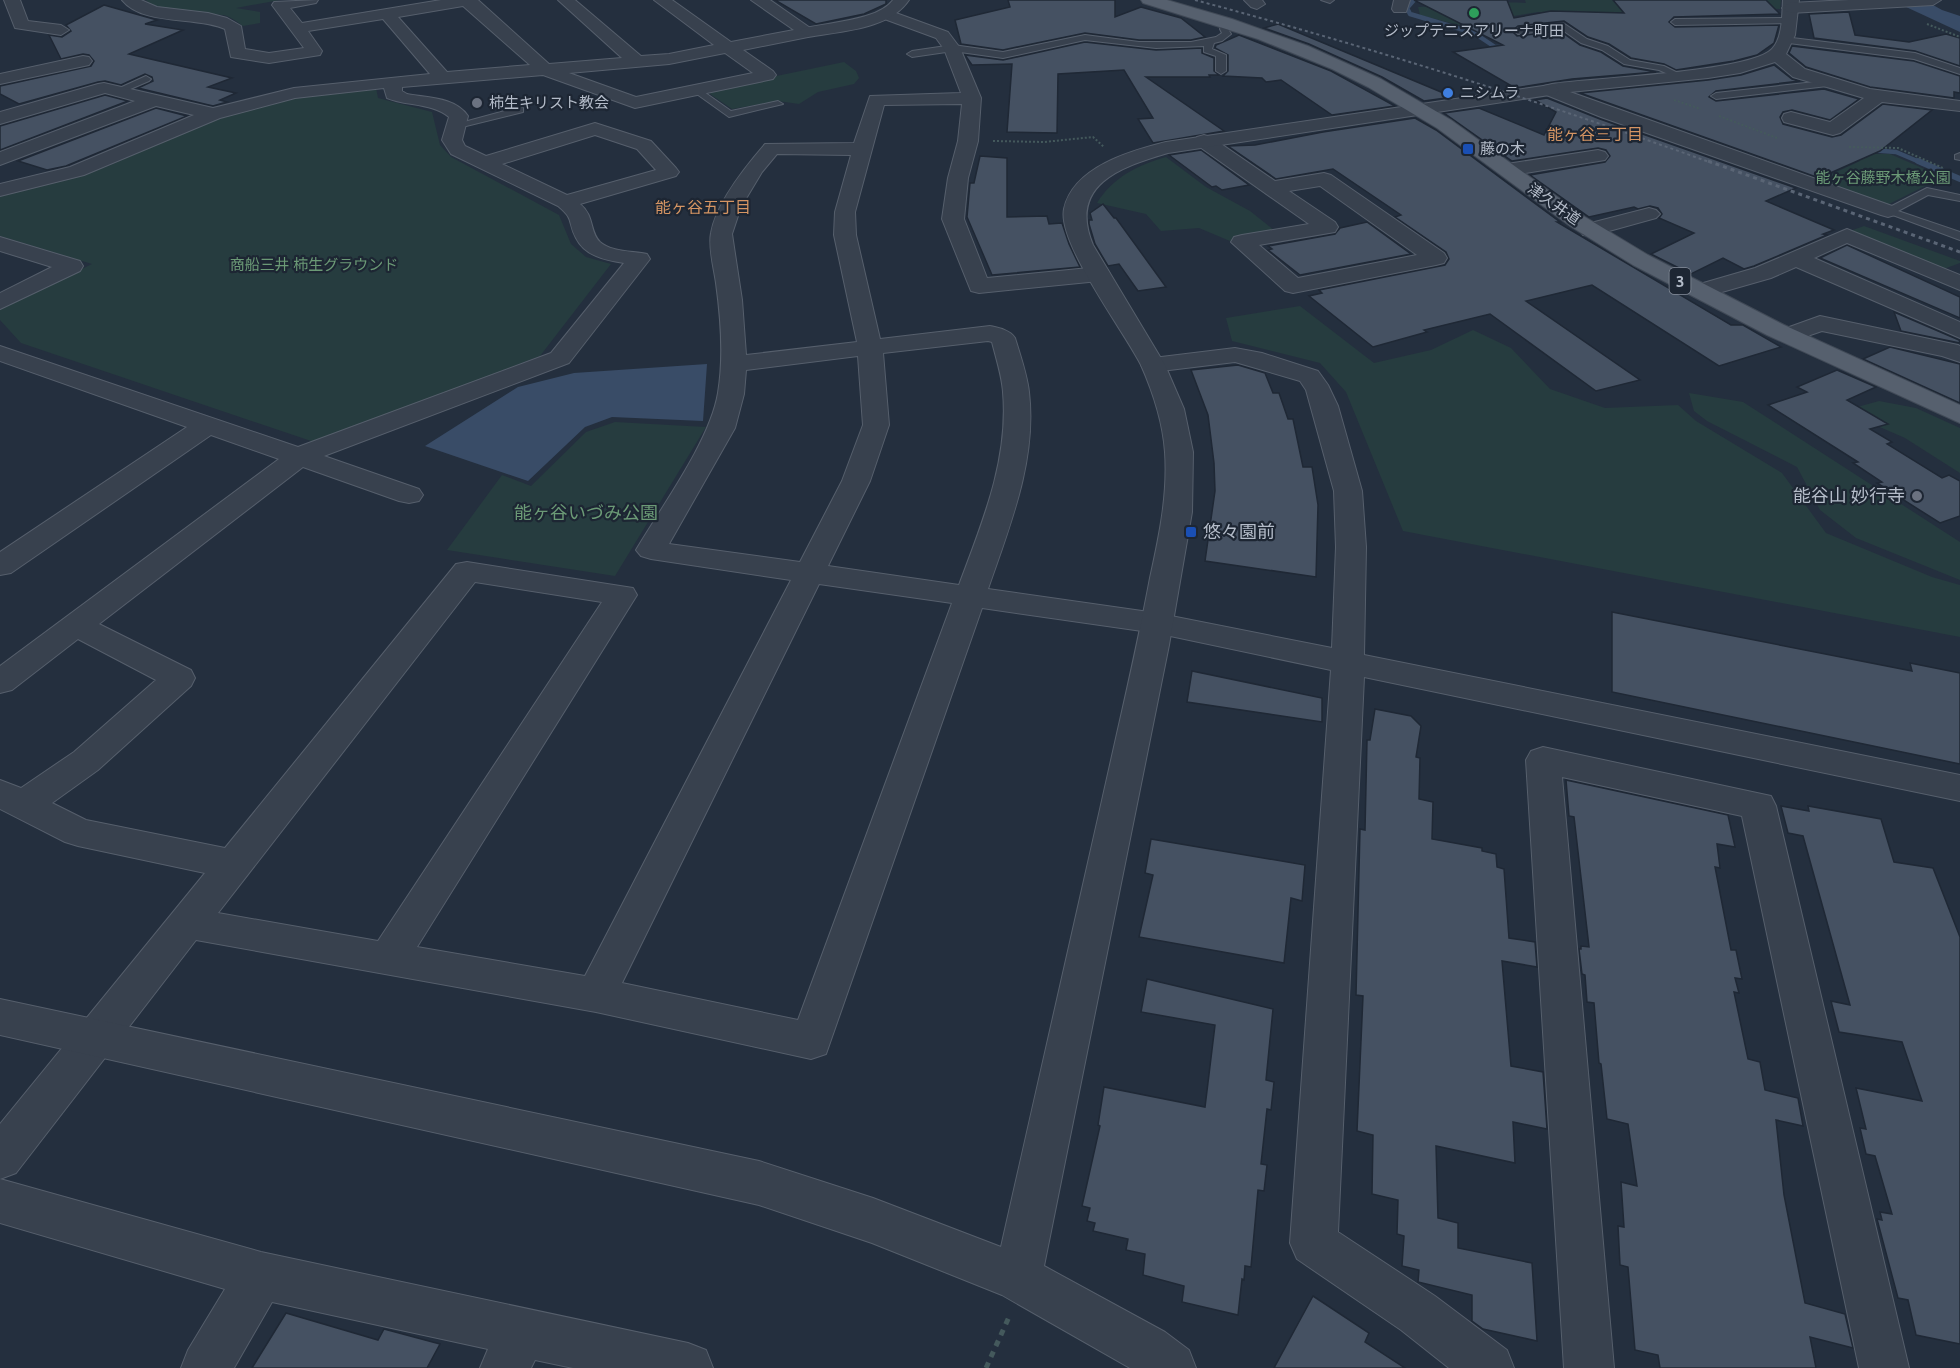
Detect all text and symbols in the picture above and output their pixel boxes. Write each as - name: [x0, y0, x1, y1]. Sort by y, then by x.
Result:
- marker: ジップテニスアリーナ町田: [1467, 6, 1481, 20]
- place label: ジップテニスアリーナ町田: [1384, 22, 1564, 40]
- place label: ニシムラ: [1460, 84, 1519, 102]
- marker: ニシムラ: [1441, 86, 1455, 100]
- place label: 柿生キリスト教会: [489, 94, 609, 112]
- marker: 柿生キリスト教会: [470, 96, 484, 110]
- district label: 能ヶ谷三丁目: [1547, 125, 1643, 144]
- place label: 藤の木: [1480, 140, 1525, 158]
- marker: 藤の木: [1461, 142, 1475, 156]
- park label: 能ヶ谷藤野木橋公園: [1815, 169, 1951, 187]
- street label: 津久井道: [1524, 179, 1584, 229]
- district label: 能ヶ谷五丁目: [655, 198, 751, 217]
- park label: 商船三井 柿生グラウンド: [230, 256, 398, 274]
- road number: 3: [1670, 268, 1690, 294]
- place label: 能谷山 妙行寺: [1793, 485, 1905, 507]
- marker: 能谷山 妙行寺: [1910, 489, 1924, 503]
- park label: 能ヶ谷いづみ公園: [514, 502, 658, 524]
- place label: 悠々園前: [1203, 521, 1275, 543]
- marker: 悠々園前: [1184, 525, 1198, 539]

